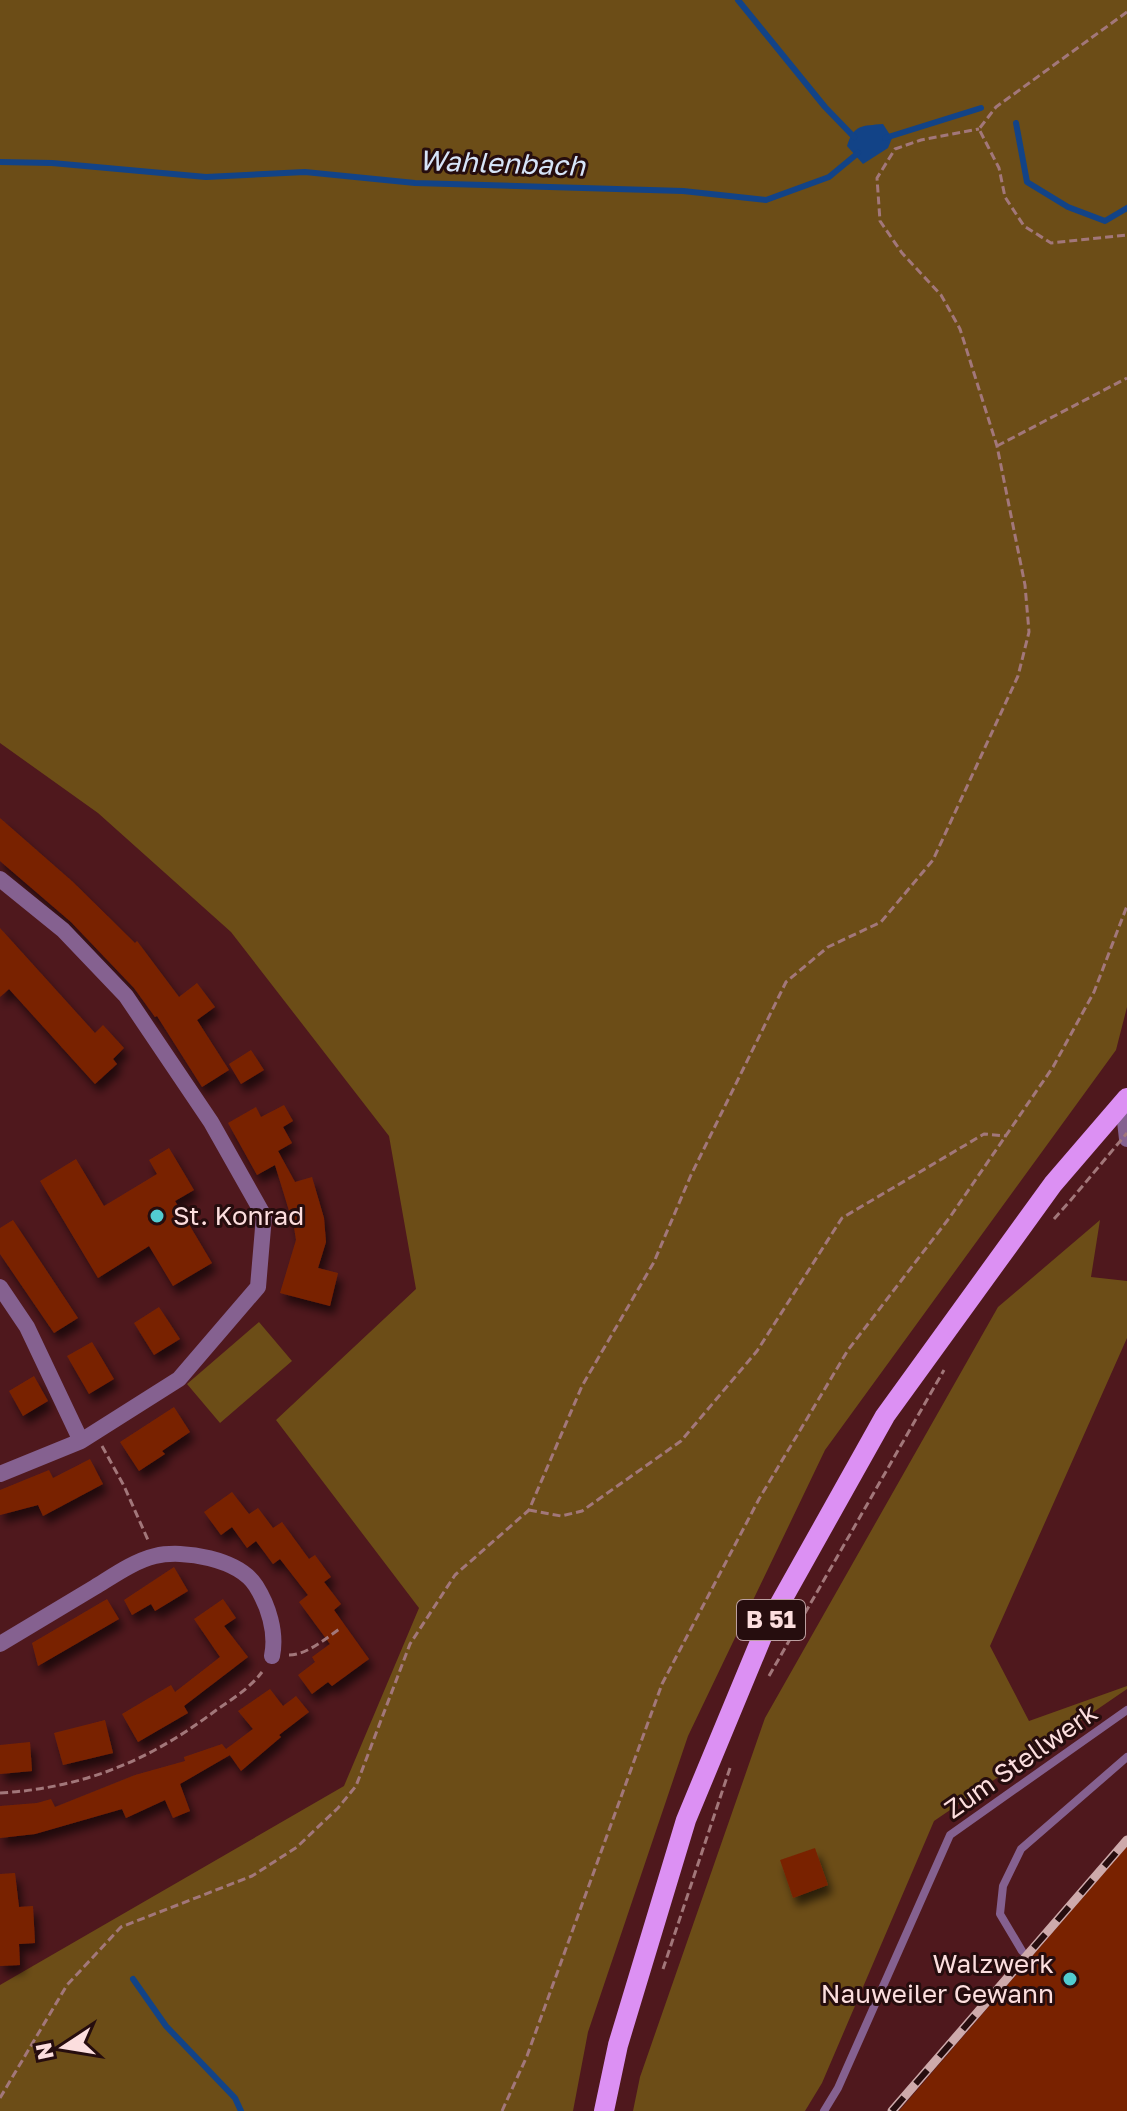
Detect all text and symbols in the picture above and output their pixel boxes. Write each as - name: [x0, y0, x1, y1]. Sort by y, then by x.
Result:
- water label: Wahlenbach: [418, 143, 588, 182]
- place label: St. Konrad: [173, 1200, 304, 1231]
- marker: St. Konrad: [148, 1207, 166, 1225]
- road number: B 51: [737, 1600, 805, 1640]
- street label: Zum Stellwerk: [939, 1696, 1103, 1825]
- place label: Walzwerk Nauweiler Gewann: [821, 1948, 1054, 2009]
- marker: Walzwerk Nauweiler Gewann: [1061, 1970, 1079, 1988]
- north arrow: [24, 2007, 104, 2087]
- text: N: [29, 2040, 59, 2062]

